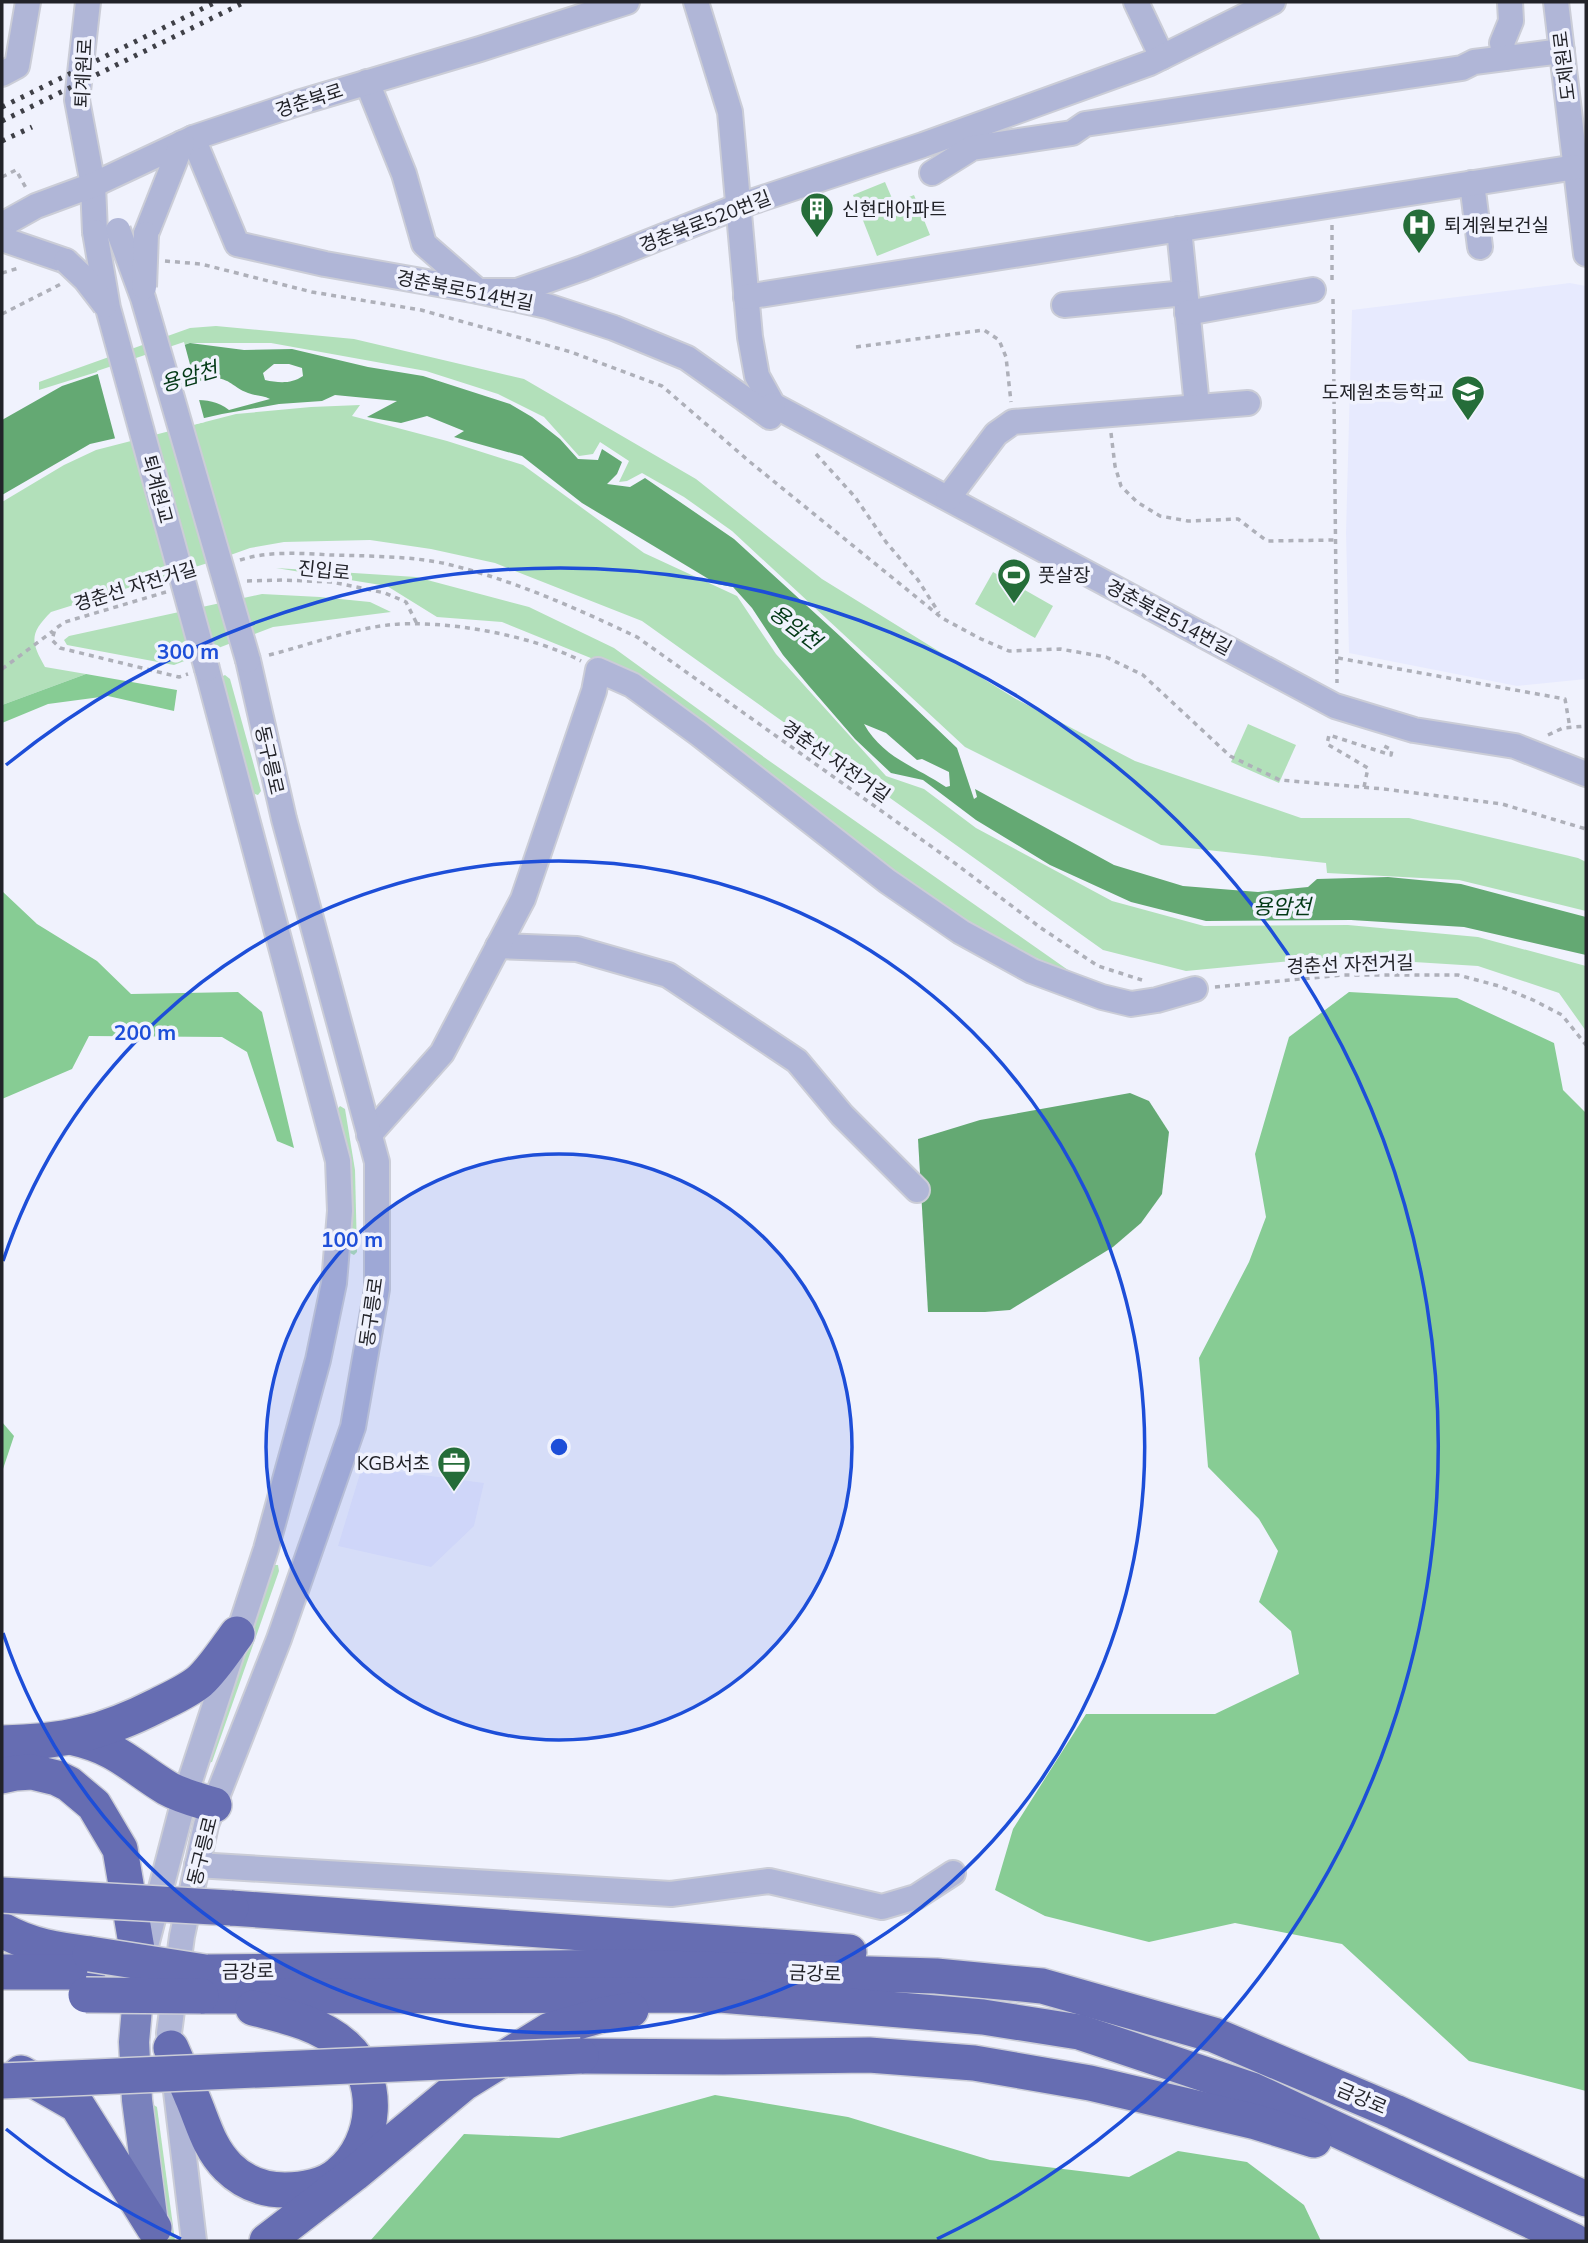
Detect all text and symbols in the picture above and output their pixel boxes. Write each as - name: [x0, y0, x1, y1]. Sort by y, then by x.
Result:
- street label: 도제원로: [1548, 30, 1580, 102]
- street label: 퇴계원로: [69, 37, 97, 109]
- street label: 경춘북로: [272, 78, 346, 122]
- street label: 경춘북로520번길: [636, 185, 774, 257]
- building icon: 신현대아파트: [798, 190, 836, 239]
- place label: 신현대아파트: [842, 197, 947, 221]
- hospital icon: 퇴계원보건실: [1400, 206, 1438, 255]
- place label: 퇴계원보건실: [1444, 213, 1549, 237]
- street label: 경춘북로514번길: [394, 265, 536, 315]
- water label: 용암천: [157, 355, 223, 397]
- school or university icon: 도제원초등학교: [1449, 373, 1487, 422]
- place label: 도제원초등학교: [1322, 380, 1444, 404]
- street label: 퇴계원교: [137, 452, 179, 526]
- street label: 진입로: [297, 555, 351, 585]
- street label: 경춘선 자전거길: [71, 556, 199, 616]
- sports icon: 풋살장: [995, 556, 1033, 605]
- place label: 풋살장: [1038, 563, 1090, 587]
- street label: 경춘북로514번길: [1102, 574, 1236, 660]
- water label: 용암천: [765, 598, 829, 656]
- text: 300 m: [157, 638, 219, 664]
- street label: 경춘선 자전거길: [777, 715, 895, 807]
- street label: 동구릉로: [250, 723, 290, 797]
- water label: 용암천: [1253, 893, 1314, 919]
- street label: 경춘선 자전거길: [1286, 950, 1414, 978]
- text: 200 m: [114, 1019, 176, 1045]
- text: 100 m: [321, 1226, 383, 1252]
- street label: 동구릉로: [354, 1276, 388, 1348]
- centre of rings: [547, 1435, 571, 1459]
- office icon: KGB서초: [435, 1444, 473, 1493]
- place label: KGB서초: [357, 1451, 430, 1475]
- street label: 동구릉로: [182, 1814, 222, 1888]
- street label: 금강로: [222, 1959, 274, 1983]
- street label: 금강로: [788, 1960, 842, 1986]
- street label: 금강로: [1333, 2077, 1391, 2119]

